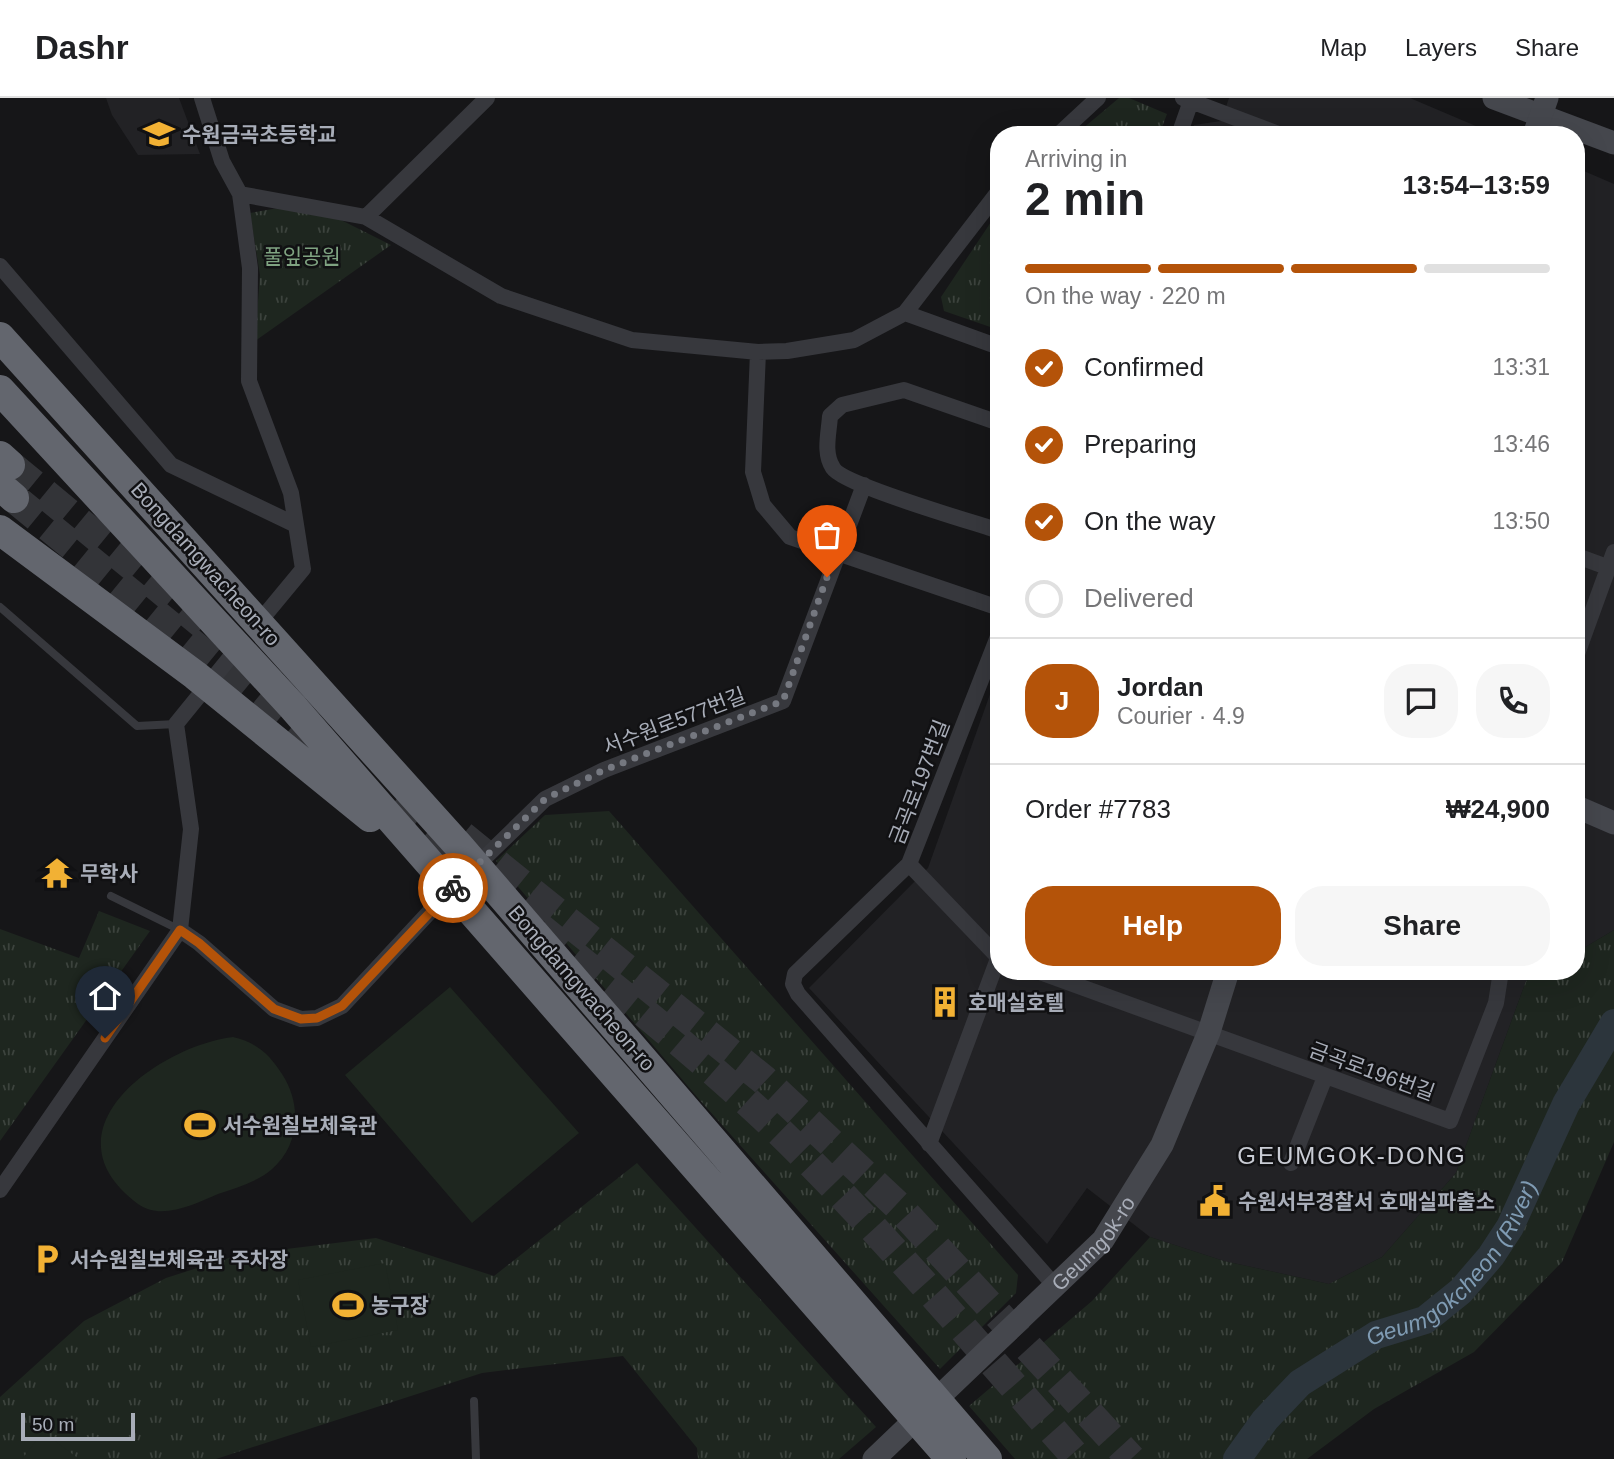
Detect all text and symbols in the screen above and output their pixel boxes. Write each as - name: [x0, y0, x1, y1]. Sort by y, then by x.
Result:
- text: Dashr: [35, 29, 129, 66]
- text: Map: [1320, 34, 1367, 61]
- text: Layers: [1405, 34, 1477, 61]
- text: Share: [1515, 34, 1579, 61]
- school or university icon: 수원금곡초등학교: [142, 117, 176, 151]
- place label: 수원금곡초등학교: [182, 123, 337, 146]
- text: Arriving in: [1025, 146, 1127, 172]
- text: 13:54–13:59: [1403, 170, 1550, 200]
- text: 2 min: [1025, 173, 1145, 225]
- park label: 풀잎공원: [263, 245, 341, 268]
- text: On the way · 220 m: [1025, 283, 1226, 309]
- icon: check: [1025, 349, 1063, 387]
- text: Confirmed: [1084, 352, 1204, 382]
- text: 13:31: [1492, 354, 1550, 380]
- icon: check: [1025, 426, 1063, 464]
- text: Preparing: [1084, 429, 1197, 459]
- text: 13:46: [1492, 431, 1550, 457]
- street label: Bongdamgwacheon-ro: [127, 478, 285, 650]
- icon: check: [1025, 503, 1063, 541]
- pin: [797, 505, 857, 577]
- text: On the way: [1084, 506, 1216, 536]
- text: 13:50: [1492, 508, 1550, 534]
- icon: bag: [808, 516, 846, 554]
- text: Delivered: [1084, 583, 1194, 613]
- button: chat: [1384, 664, 1458, 738]
- button: phone: [1476, 664, 1550, 738]
- text: Jordan: [1117, 672, 1204, 702]
- street label: 서수원로577번길: [599, 683, 749, 759]
- text: J: [1055, 686, 1069, 716]
- text: Courier · 4.9: [1117, 703, 1245, 729]
- street label: 금곡로197번길: [885, 716, 953, 848]
- text: Order #7783: [1025, 794, 1171, 824]
- text: ₩24,900: [1446, 794, 1550, 824]
- courier: [418, 853, 488, 923]
- temple icon: 무학사: [40, 856, 74, 890]
- place label: 무학사: [80, 862, 138, 885]
- icon: bike: [434, 869, 472, 907]
- button: Help: [1025, 886, 1281, 966]
- button: Share: [1295, 886, 1550, 966]
- street label: Bongdamgwacheon-ro: [504, 901, 660, 1075]
- pin: [75, 966, 135, 1038]
- icon: home: [86, 977, 124, 1015]
- building icon: 호매실호텔: [928, 985, 962, 1019]
- place label: 호매실호텔: [968, 991, 1065, 1014]
- street label: 금곡로196번길: [1306, 1038, 1438, 1104]
- sports icon: 서수원칠보체육관: [183, 1108, 217, 1142]
- place label: 서수원칠보체육관: [223, 1114, 378, 1137]
- district label: GEUMGOK-DONG: [1237, 1142, 1467, 1169]
- water label: Geumgokcheon (River): [1361, 1176, 1542, 1351]
- public building icon: 수원서부경찰서 호매실파출소: [1198, 1184, 1232, 1218]
- place label: 수원서부경찰서 호매실파출소: [1238, 1190, 1495, 1213]
- street label: Geumgok-ro: [1046, 1192, 1139, 1295]
- parking icon: 서수원칠보체육관 주차장: [30, 1242, 64, 1276]
- place label: 서수원칠보체육관 주차장: [70, 1248, 288, 1271]
- sports icon: 농구장: [331, 1288, 365, 1322]
- place label: 농구장: [371, 1294, 429, 1317]
- scale bar: [21, 1410, 135, 1442]
- text: 50 m: [32, 1414, 74, 1435]

